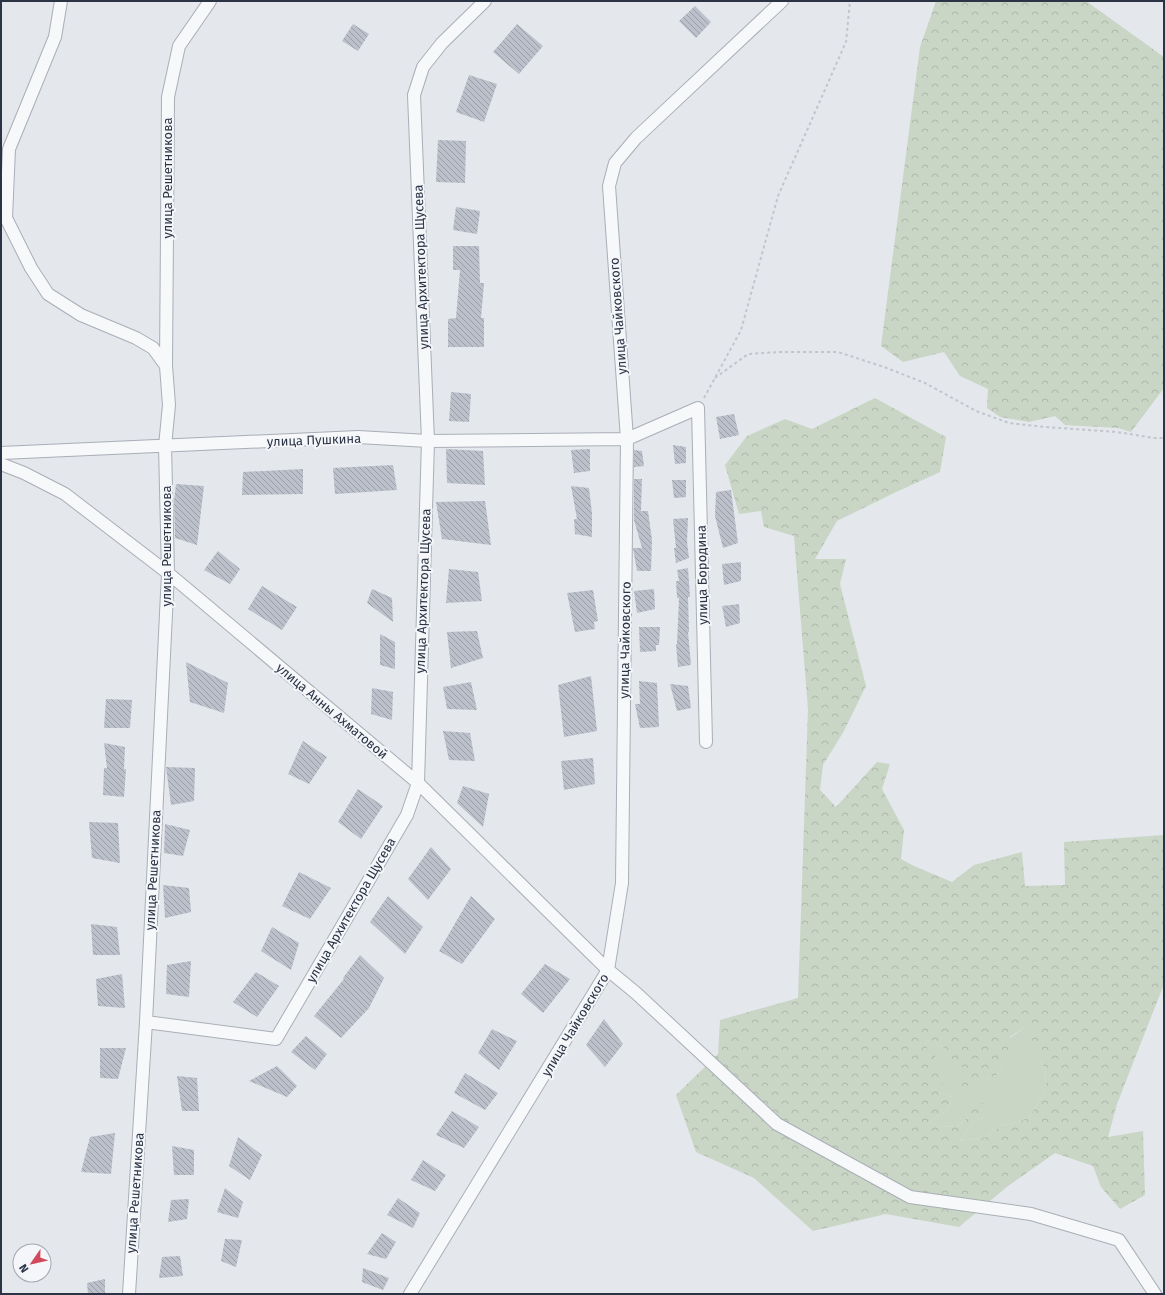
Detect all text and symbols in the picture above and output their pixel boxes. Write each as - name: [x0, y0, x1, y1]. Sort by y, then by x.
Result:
- street label: улица Решетникова: [160, 118, 175, 238]
- street label: улица Архитектора Щусева: [411, 184, 431, 350]
- street label: улица Чайковского: [606, 257, 630, 375]
- street label: улица Пушкина: [267, 431, 361, 449]
- street label: улица Решетникова: [159, 486, 174, 606]
- street label: улица Архитектора Щусева: [413, 508, 433, 674]
- street label: улица Бородина: [694, 525, 710, 625]
- street label: улица Чайковского: [616, 581, 634, 699]
- street label: улица Анны Ахматовой: [273, 660, 391, 762]
- street label: улица Решетникова: [142, 809, 164, 931]
- street label: улица Архитектора Щусева: [303, 835, 399, 985]
- street label: улица Чайковского: [538, 971, 612, 1079]
- street label: улица Решетникова: [123, 1132, 147, 1254]
- north arrow: [12, 1243, 52, 1283]
- text: N: [17, 1262, 32, 1275]

